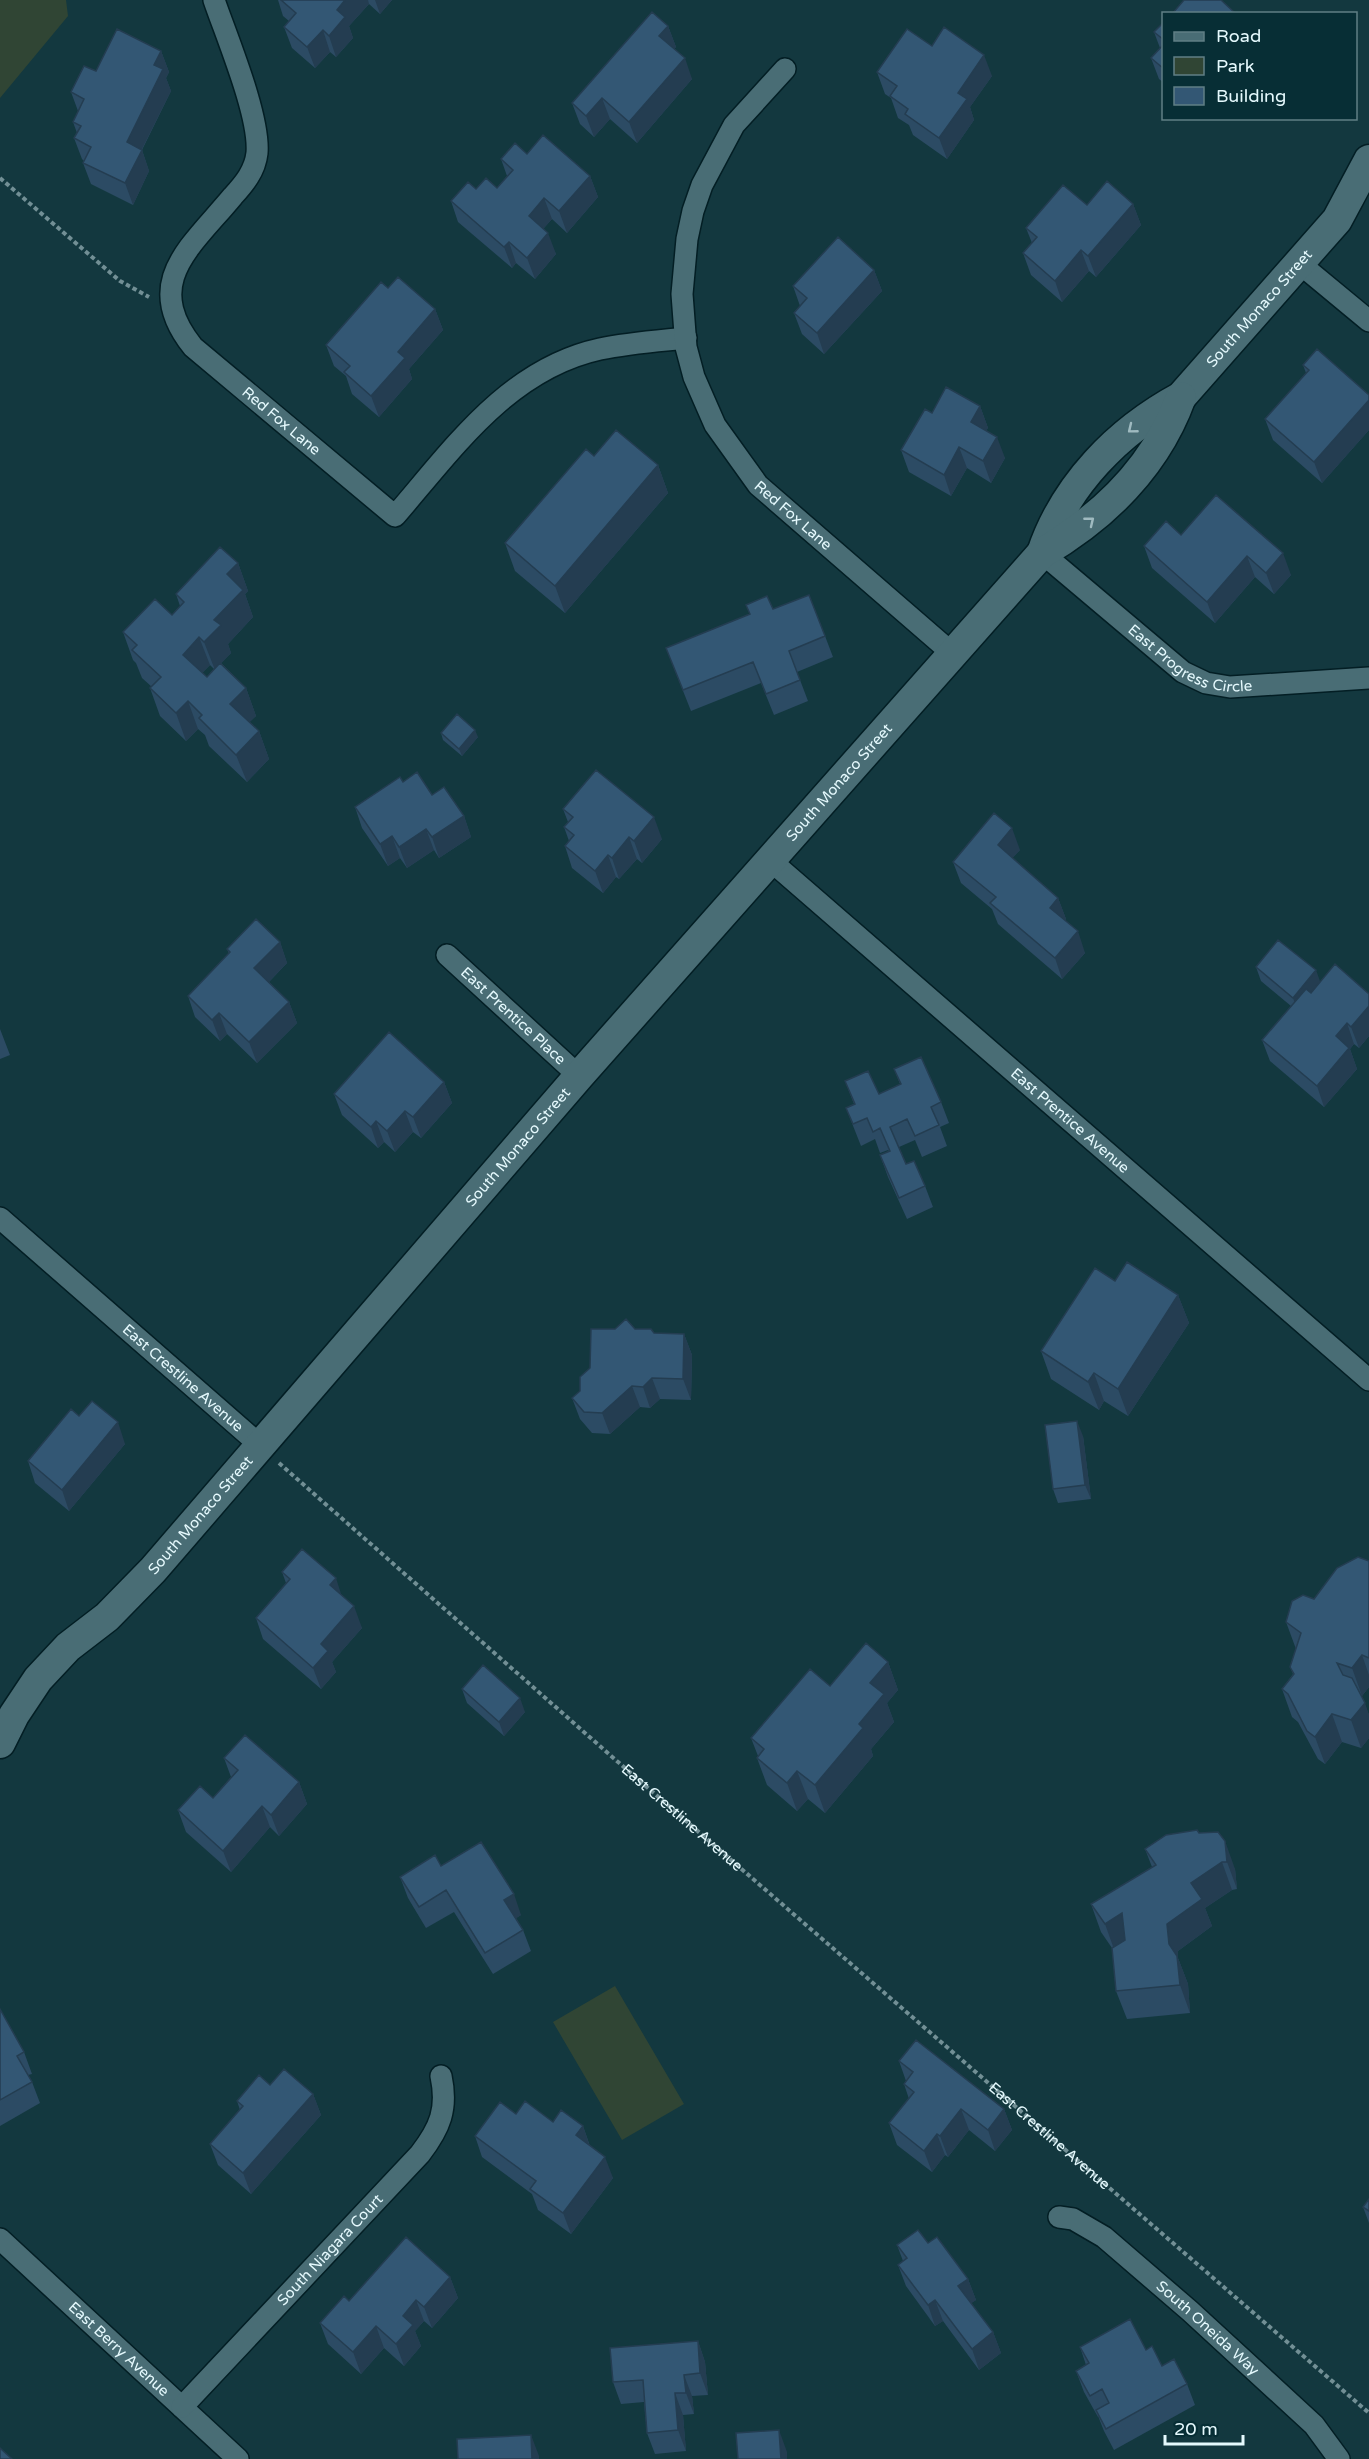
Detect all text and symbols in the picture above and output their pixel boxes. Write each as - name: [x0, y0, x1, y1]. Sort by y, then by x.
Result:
- legend: [1162, 12, 1357, 120]
- text: Road: [1216, 25, 1261, 47]
- text: Park: [1216, 55, 1255, 77]
- text: Building: [1216, 85, 1286, 107]
- street label: South Monaco Street: [1202, 245, 1316, 371]
- street label: Red Fox Lane: [238, 383, 324, 459]
- one-way arrow: [1128, 421, 1139, 432]
- street label: Red Fox Lane: [751, 477, 836, 554]
- one-way arrow: [1083, 517, 1094, 528]
- street label: East Progress Circle: [1124, 621, 1253, 696]
- street label: South Monaco Street: [782, 720, 896, 845]
- street label: East Prentice Place: [457, 963, 570, 1068]
- street label: East Prentice Avenue: [1007, 1064, 1133, 1177]
- street label: South Monaco Street: [462, 1084, 574, 1210]
- street label: East Crestline Avenue: [119, 1320, 247, 1436]
- street label: South Monaco Street: [144, 1452, 257, 1578]
- street label: East Crestline Avenue: [618, 1760, 747, 1875]
- street label: East Crestline Avenue: [985, 2079, 1114, 2193]
- street label: South Niagara Court: [273, 2190, 387, 2309]
- street label: South Oneida Way: [1153, 2277, 1263, 2379]
- street label: East Berry Avenue: [65, 2298, 173, 2400]
- scale bar: [1165, 2408, 1243, 2446]
- text: 20 m: [1174, 2418, 1218, 2440]

